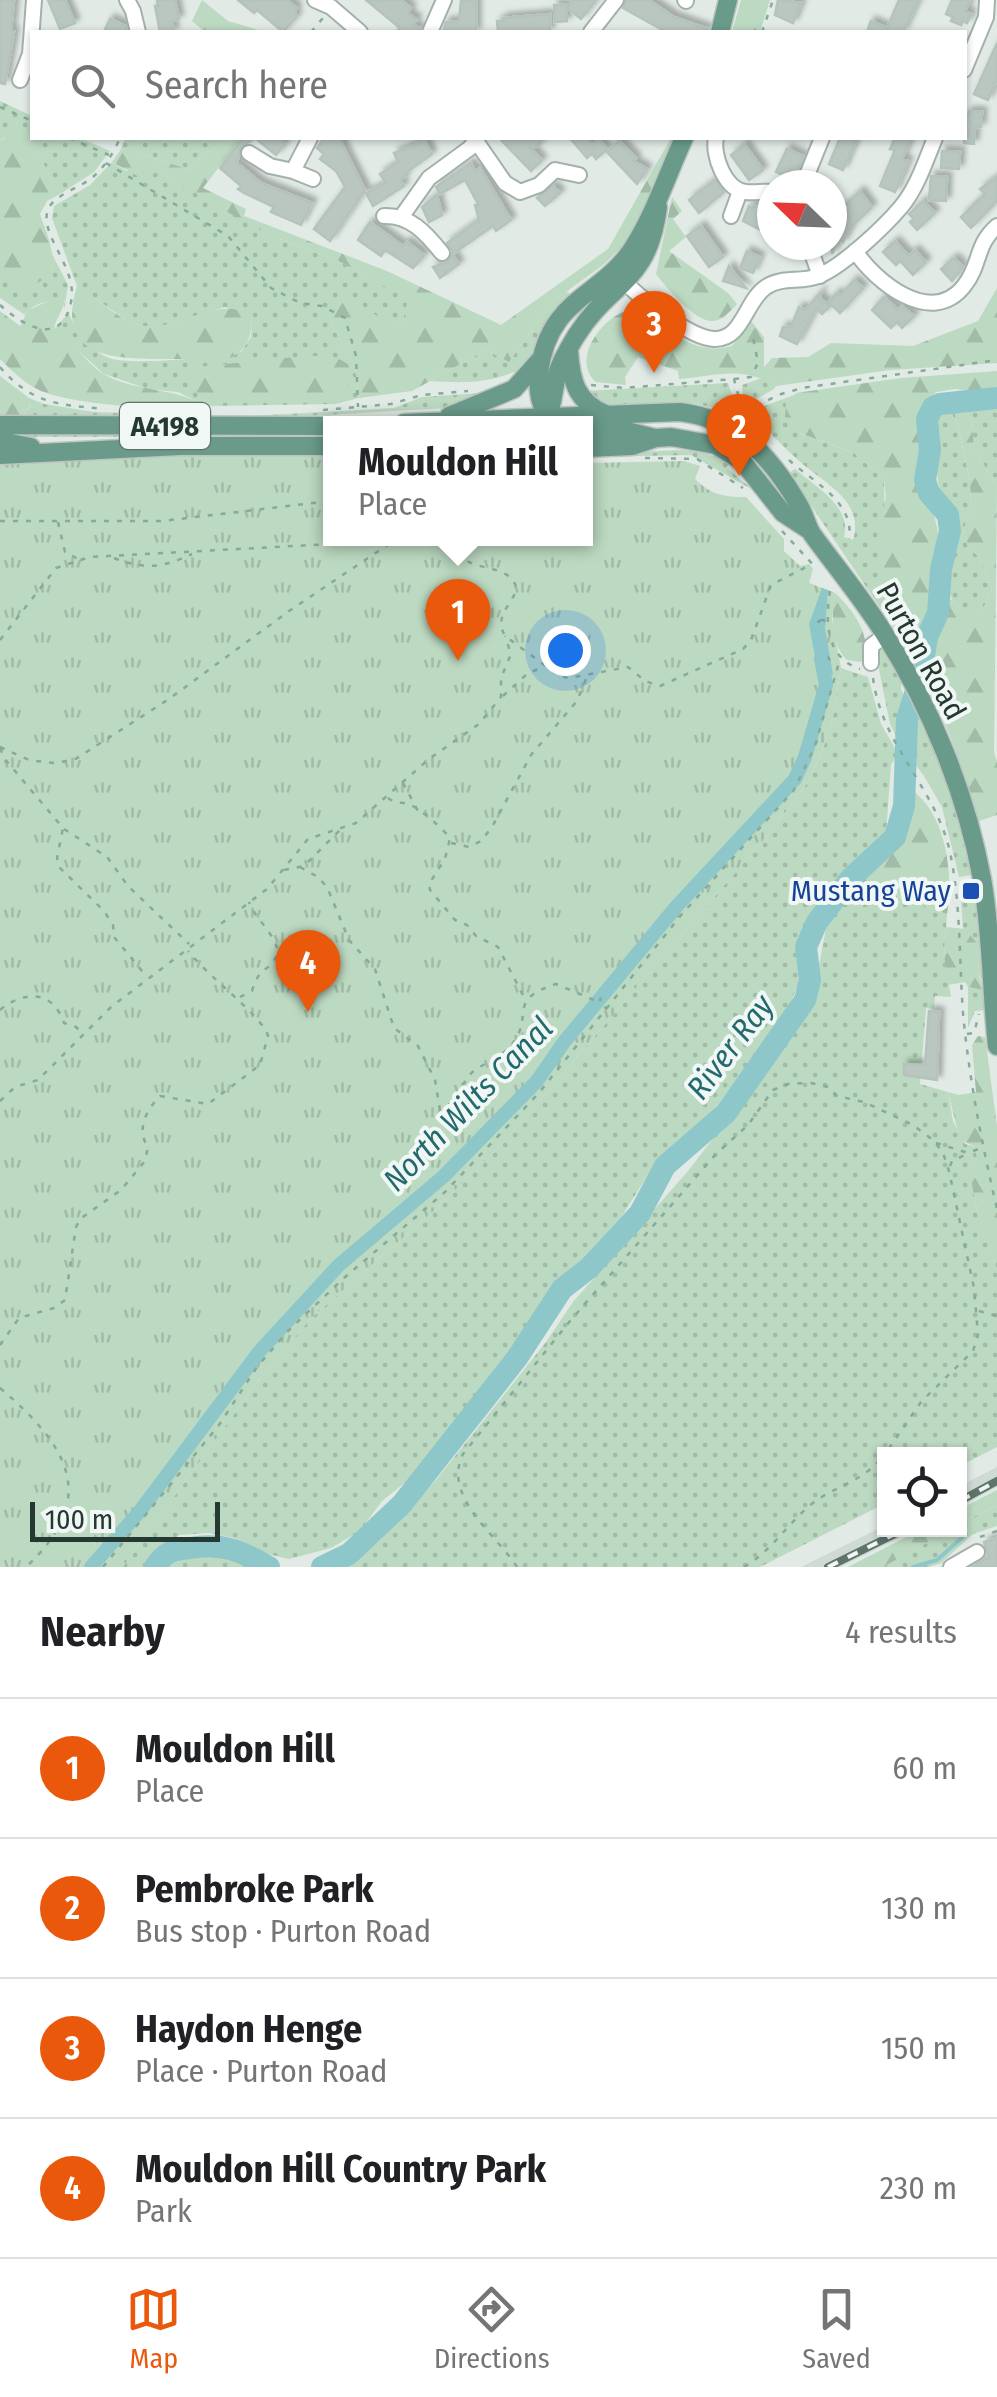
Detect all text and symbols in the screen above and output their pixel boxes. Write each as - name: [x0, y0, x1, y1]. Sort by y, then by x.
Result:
- search box: [30, 30, 967, 140]
- icon: search: [65, 58, 120, 113]
- text: Search here: [145, 62, 328, 108]
- north arrow: [757, 170, 847, 260]
- pin: 3: [622, 290, 686, 373]
- pin: 2: [706, 394, 772, 476]
- road number: A4198: [120, 403, 210, 449]
- popup: [323, 416, 593, 546]
- text: Mouldon Hill: [358, 439, 558, 485]
- text: Place: [358, 485, 427, 523]
- street label: Purton Road: [869, 576, 973, 726]
- pin: 1: [426, 578, 490, 661]
- your location: [540, 625, 591, 676]
- place label: Mustang Way: [791, 873, 952, 909]
- marker: Mustang Way: [960, 880, 982, 902]
- pin: 4: [276, 930, 340, 1012]
- water label: River Ray: [679, 986, 783, 1107]
- water label: North Wilts Canal: [375, 1009, 561, 1199]
- map controls: [877, 1447, 967, 1537]
- button: locate: [877, 1447, 967, 1537]
- scale bar: [30, 1497, 220, 1542]
- text: 100 m: [45, 1503, 113, 1536]
- text: Nearby: [40, 1607, 165, 1657]
- text: 4 results: [845, 1613, 957, 1651]
- text: Mouldon Hill: [135, 1726, 335, 1772]
- text: 1: [66, 1749, 79, 1787]
- text: 60 m: [892, 1749, 957, 1787]
- text: Place: [135, 1772, 204, 1810]
- text: Pembroke Park: [135, 1866, 374, 1912]
- text: 2: [65, 1889, 80, 1927]
- text: 130 m: [881, 1889, 957, 1927]
- text: Bus stop · Purton Road: [135, 1912, 431, 1950]
- text: Haydon Henge: [135, 2006, 362, 2052]
- text: 3: [65, 2029, 80, 2067]
- text: 150 m: [881, 2029, 957, 2067]
- text: Place · Purton Road: [135, 2052, 388, 2090]
- text: Mouldon Hill Country Park: [135, 2146, 546, 2192]
- text: 4: [64, 2169, 81, 2207]
- text: 230 m: [880, 2169, 957, 2207]
- text: Park: [135, 2192, 192, 2230]
- tab: Map: [126, 2282, 181, 2375]
- tab: Directions: [434, 2282, 550, 2375]
- tab: Saved: [802, 2282, 871, 2375]

